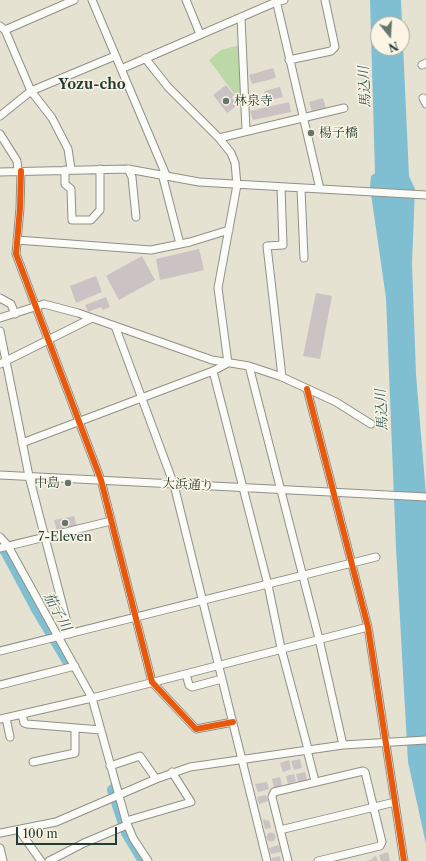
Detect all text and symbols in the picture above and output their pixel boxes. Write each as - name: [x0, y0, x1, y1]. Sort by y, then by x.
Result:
- north arrow: [370, 16, 410, 56]
- text: N: [387, 38, 400, 55]
- water label: 馬込川: [356, 66, 374, 108]
- district label: Yozu-cho: [58, 77, 126, 93]
- place label: 林泉寺: [234, 93, 273, 109]
- marker: 林泉寺: [221, 96, 231, 106]
- place label: 楊子橋: [319, 125, 358, 141]
- marker: 楊子橋: [306, 128, 316, 138]
- water label: 馬込川: [373, 389, 391, 431]
- place label: 中島: [34, 475, 60, 491]
- street label: 大浜通り: [162, 476, 214, 494]
- marker: 中島: [63, 478, 73, 488]
- marker: 7-Eleven: [60, 518, 70, 528]
- place label: 7-Eleven: [38, 529, 92, 545]
- water label: 茄子川: [39, 590, 75, 634]
- scale bar: [18, 819, 119, 845]
- text: 100 m: [23, 826, 58, 841]

